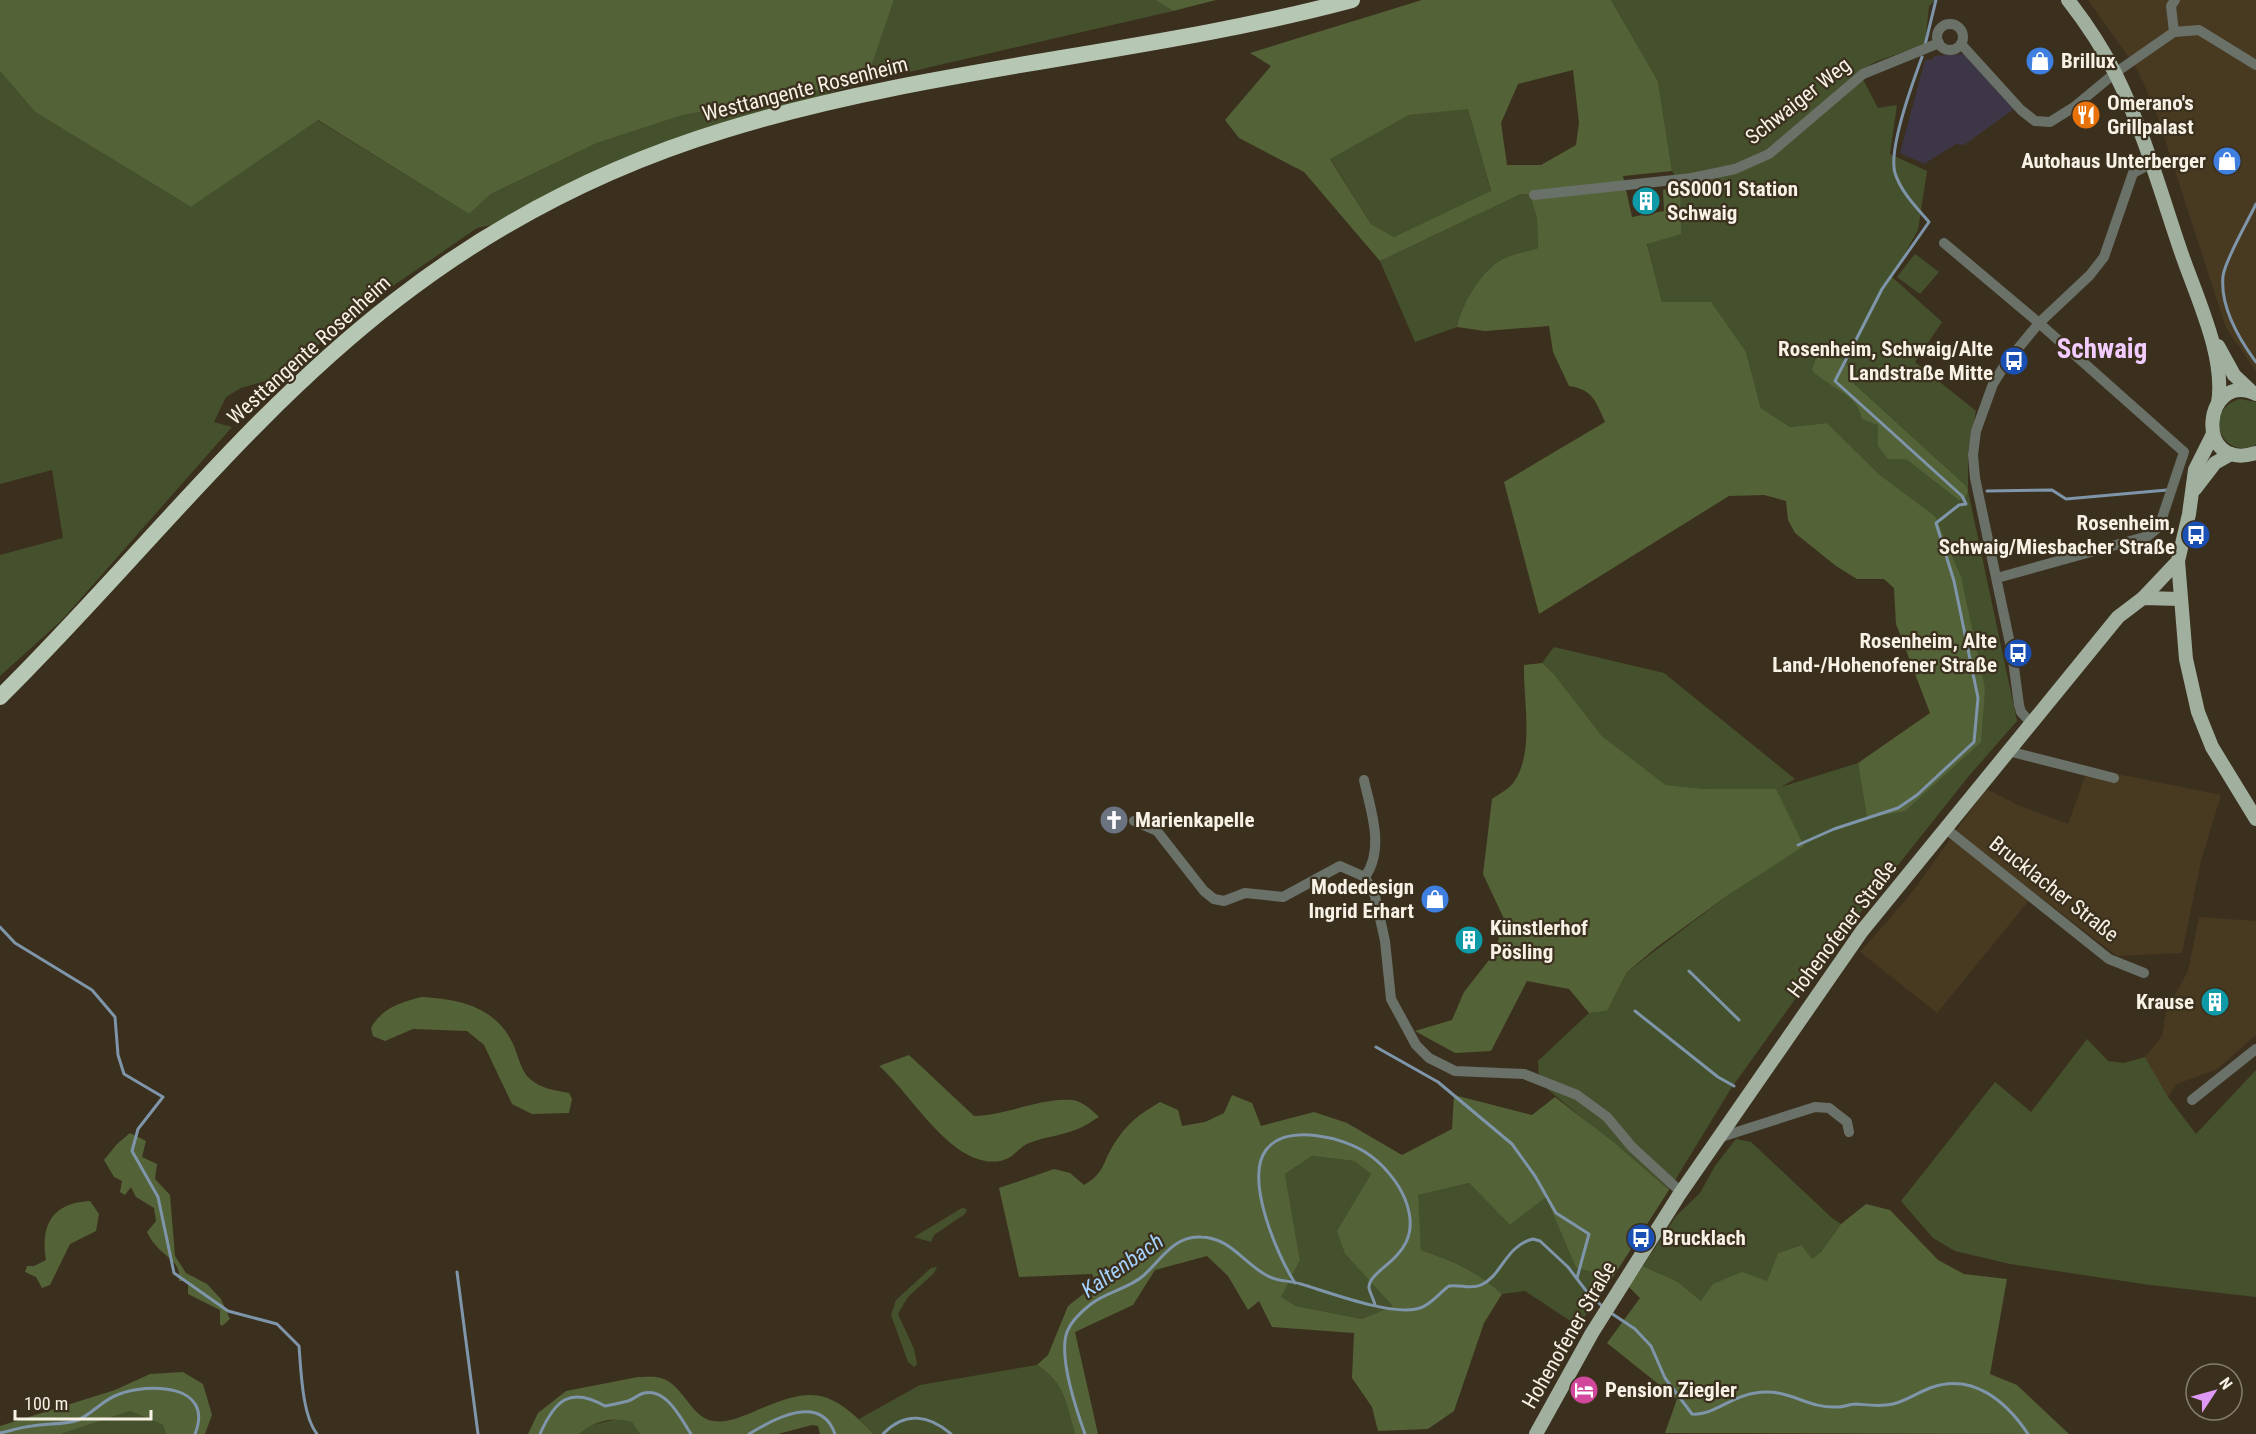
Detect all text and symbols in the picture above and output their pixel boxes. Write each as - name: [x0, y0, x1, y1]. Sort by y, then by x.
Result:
- shop icon: Brillux: [2024, 45, 2056, 77]
- place label: Brillux: [2061, 49, 2116, 73]
- street label: Westtangente Rosenheim: [700, 52, 910, 126]
- street label: Schwaiger Weg: [1741, 53, 1855, 149]
- place label: Omerano's Grillpalast: [2107, 91, 2194, 139]
- restaurant icon: Omerano's Grillpalast: [2070, 99, 2102, 131]
- shop icon: Autohaus Unterberger: [2211, 145, 2243, 177]
- place label: Autohaus Unterberger: [2021, 149, 2206, 173]
- place label: GS0001 Station Schwaig: [1667, 177, 1798, 225]
- building icon: GS0001 Station Schwaig: [1630, 185, 1662, 217]
- street label: Westtangente Rosenheim: [223, 271, 395, 429]
- district label: Schwaig: [2057, 333, 2147, 365]
- place label: Rosenheim, Schwaig/Alte Landstraße Mitte: [1778, 337, 1993, 385]
- bus stop icon: Rosenheim, Schwaig/Alte Landstraße Mitte: [1998, 345, 2030, 377]
- place label: Rosenheim, Schwaig/Miesbacher Straße: [1939, 511, 2175, 559]
- bus stop icon: Rosenheim, Schwaig/Miesbacher Straße: [2180, 519, 2212, 551]
- place label: Rosenheim, Alte Land-/Hohenofener Straße: [1772, 629, 1997, 677]
- bus stop icon: Rosenheim, Alte Land-/Hohenofener Straße: [2002, 637, 2034, 669]
- church icon: Marienkapelle: [1098, 804, 1130, 836]
- place label: Marienkapelle: [1135, 808, 1254, 832]
- street label: Brucklacher Straße: [1985, 831, 2123, 947]
- street label: Hohenofener Straße: [1783, 855, 1902, 1002]
- place label: Modedesign Ingrid Erhart: [1309, 875, 1414, 923]
- shop icon: Modedesign Ingrid Erhart: [1419, 883, 1451, 915]
- place label: Künstlerhof Pösling: [1490, 916, 1588, 964]
- building icon: Künstlerhof Pösling: [1453, 924, 1485, 956]
- building icon: Krause: [2199, 986, 2231, 1018]
- place label: Krause: [2136, 990, 2194, 1014]
- bus stop icon: Brucklach: [1625, 1222, 1657, 1254]
- place label: Brucklach: [1662, 1226, 1746, 1250]
- water label: Kaltenbach: [1076, 1228, 1168, 1303]
- street label: Hohenofener Straße: [1517, 1257, 1621, 1413]
- north arrow: [2184, 1362, 2244, 1422]
- hotel icon: Pension Ziegler: [1568, 1374, 1600, 1406]
- text: N: [2215, 1374, 2236, 1393]
- place label: Pension Ziegler: [1605, 1378, 1737, 1402]
- scale bar: [15, 1383, 152, 1421]
- text: 100 m: [24, 1393, 68, 1414]

